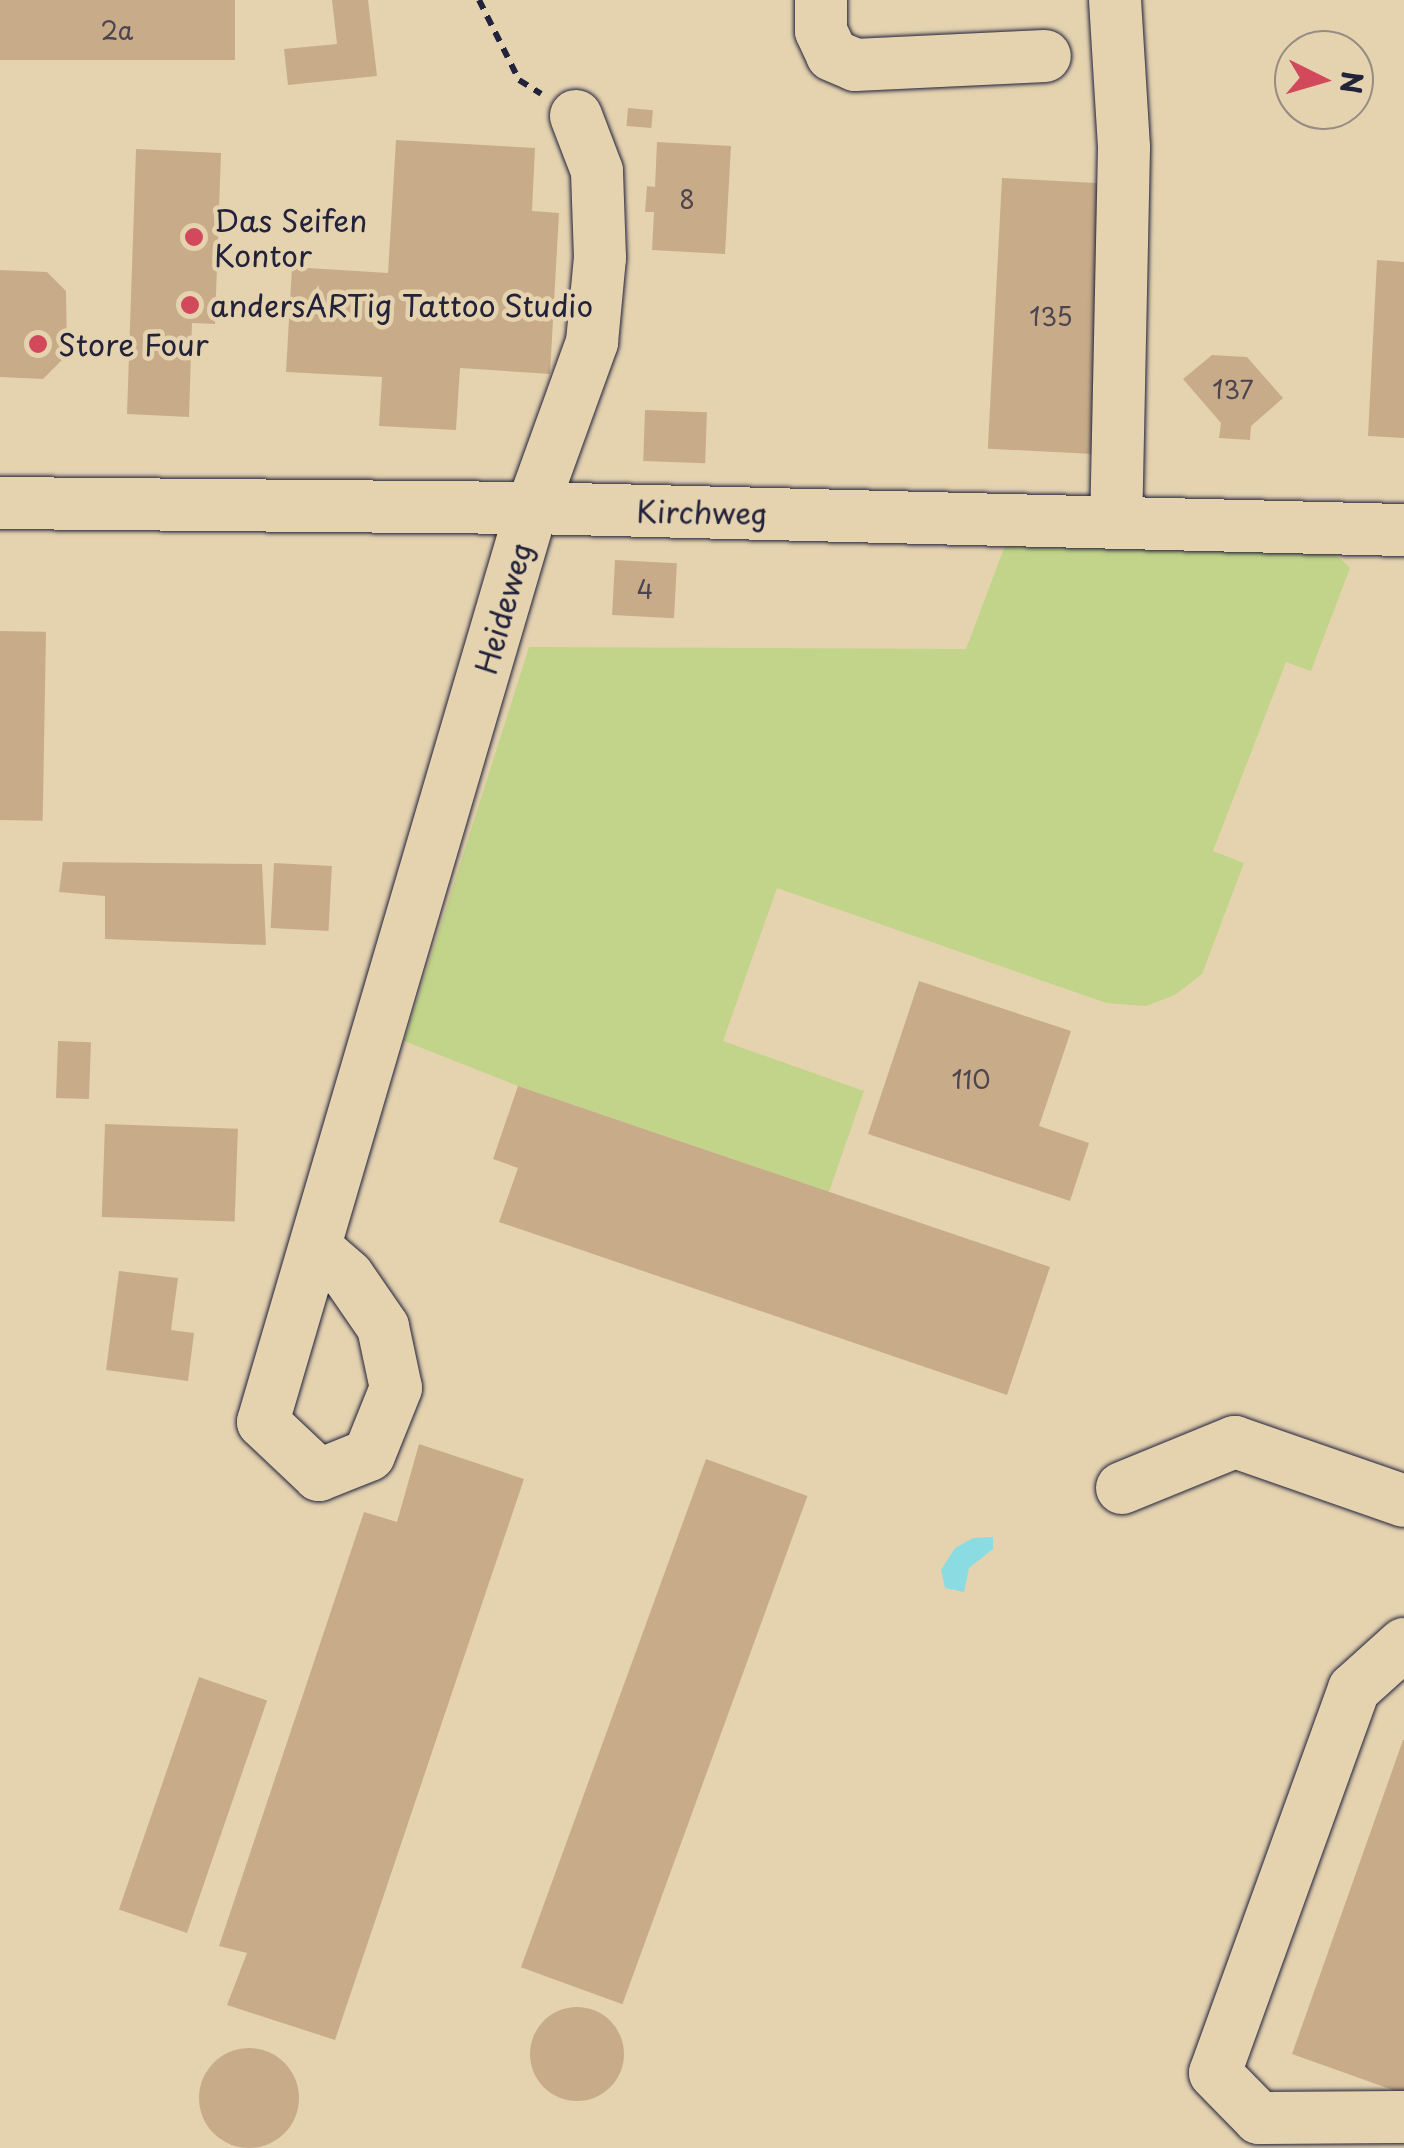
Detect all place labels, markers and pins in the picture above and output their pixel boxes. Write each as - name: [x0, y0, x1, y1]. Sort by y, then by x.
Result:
- place label: Das Seifen Kontor: [214, 202, 368, 272]
- marker: Das Seifen Kontor: [183, 226, 205, 248]
- place label: andersARTig Tattoo Studio: [210, 287, 595, 323]
- marker: andersARTig Tattoo Studio: [179, 294, 201, 316]
- place label: Store Four: [58, 326, 209, 362]
- marker: Store Four: [27, 333, 49, 355]

